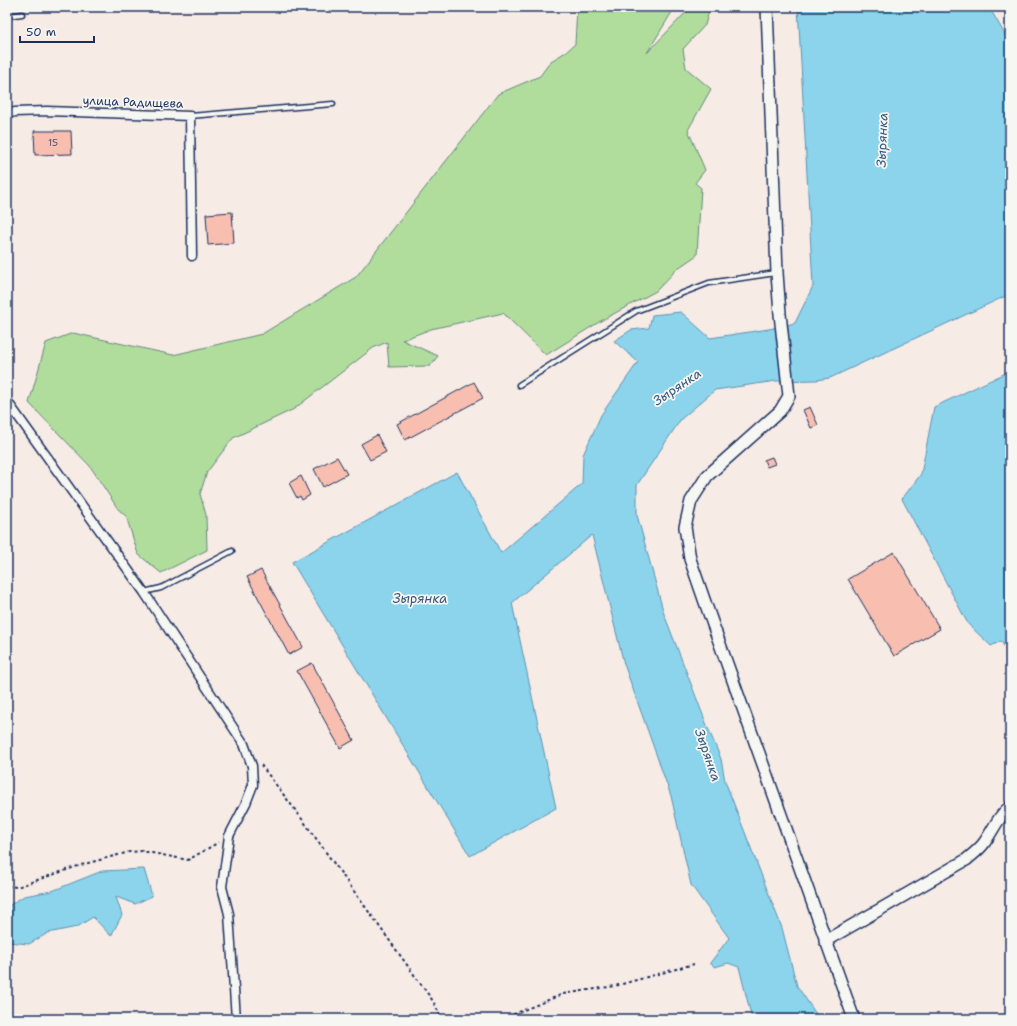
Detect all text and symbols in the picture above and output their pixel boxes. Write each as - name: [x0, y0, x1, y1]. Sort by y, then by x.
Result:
- scale bar: [20, 18, 94, 44]
- text: 50 m: [26, 24, 56, 40]
- street label: улица Радищева: [82, 92, 184, 112]
- water label: Зырянка: [873, 112, 891, 168]
- house number: 15: [48, 136, 58, 149]
- water label: Зырянка: [650, 365, 704, 409]
- water label: Зырянка: [393, 590, 447, 607]
- water label: Зырянка: [691, 726, 725, 784]

